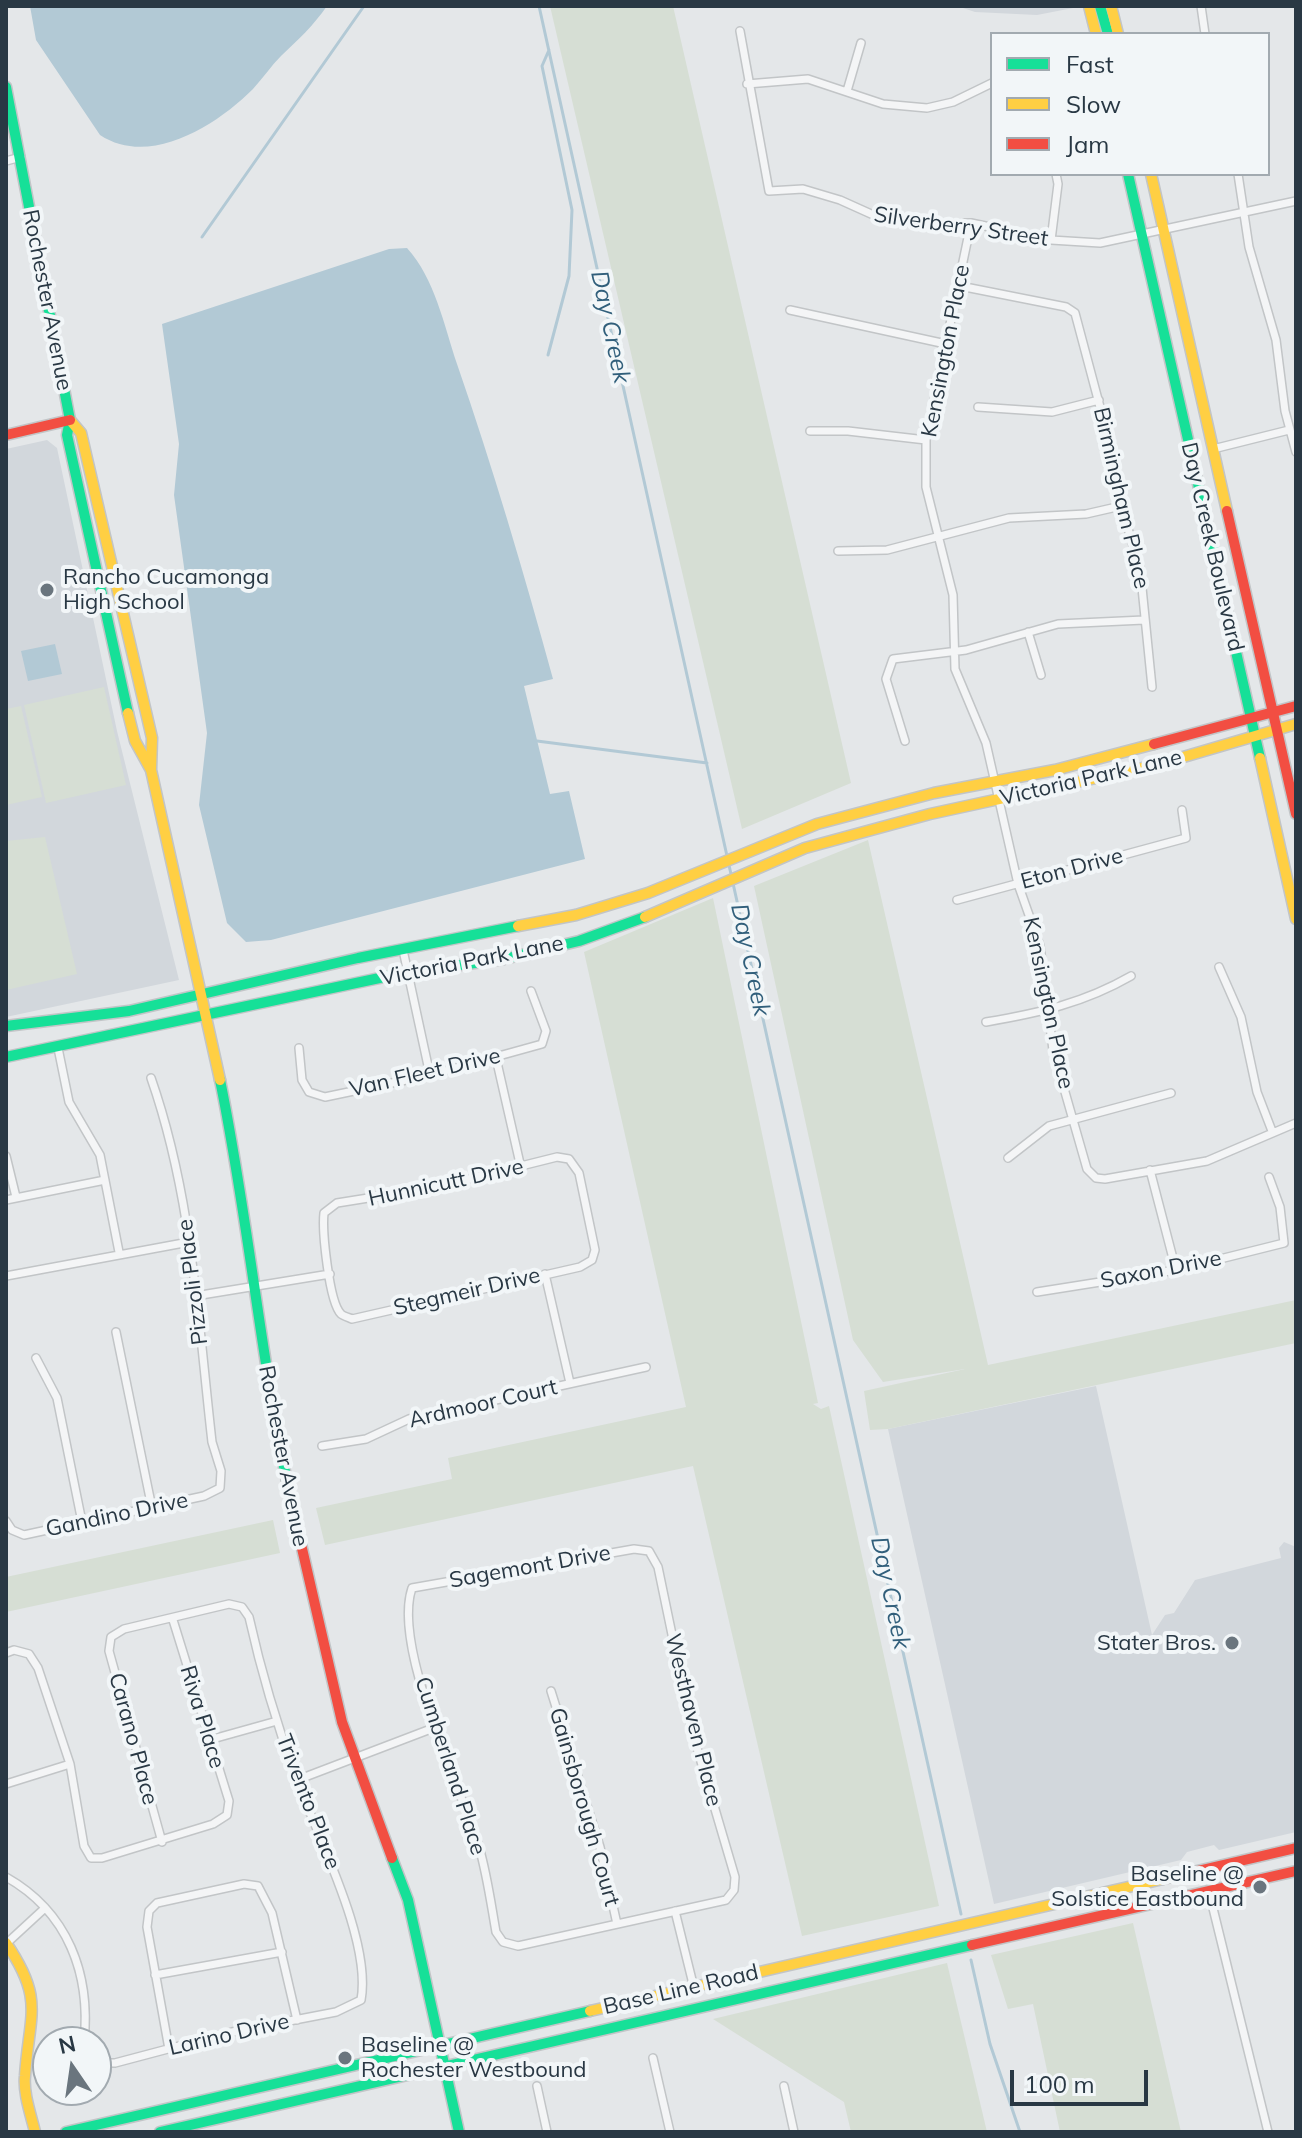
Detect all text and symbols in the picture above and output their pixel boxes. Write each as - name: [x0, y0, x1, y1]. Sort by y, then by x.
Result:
- legend: [990, 32, 1270, 176]
- text: Fast: [1066, 49, 1114, 79]
- text: Slow: [1066, 89, 1121, 119]
- text: Jam: [1066, 129, 1109, 159]
- street label: Silverberry Street: [872, 202, 1050, 252]
- street label: Rochester Avenue: [16, 207, 78, 393]
- street label: Kensington Place: [916, 263, 976, 439]
- water label: Day Creek: [584, 268, 636, 386]
- street label: Birmingham Place: [1087, 405, 1155, 591]
- street label: Day Creek Boulevard: [1175, 440, 1249, 654]
- place label: Rancho Cucamonga High School: [63, 564, 269, 616]
- marker: Rancho Cucamonga High School: [38, 581, 56, 599]
- street label: Victoria Park Lane: [997, 744, 1185, 812]
- street label: Eton Drive: [1018, 843, 1126, 895]
- water label: Day Creek: [724, 901, 776, 1019]
- street label: Kensington Place: [1017, 915, 1079, 1091]
- street label: Victoria Park Lane: [378, 930, 566, 992]
- street label: Van Fleet Drive: [347, 1043, 503, 1103]
- street label: Hunnicutt Drive: [366, 1154, 526, 1212]
- street label: Pizzoli Place: [172, 1218, 214, 1346]
- street label: Saxon Drive: [1098, 1245, 1224, 1295]
- street label: Stegmeir Drive: [391, 1262, 543, 1322]
- street label: Rochester Avenue: [252, 1363, 314, 1549]
- street label: Ardmoor Court: [406, 1374, 560, 1434]
- street label: Gandino Drive: [43, 1487, 191, 1543]
- water label: Day Creek: [864, 1534, 916, 1652]
- street label: Sagemont Drive: [447, 1540, 613, 1594]
- place label: Stater Bros.: [1097, 1630, 1216, 1656]
- street label: Westhaven Place: [659, 1631, 727, 1809]
- marker: Stater Bros.: [1223, 1634, 1241, 1652]
- street label: Riva Place: [174, 1662, 230, 1772]
- street label: Carano Place: [103, 1670, 163, 1808]
- street label: Cumberland Place: [409, 1674, 491, 1858]
- street label: Gainsborough Court: [543, 1705, 625, 1909]
- street label: Trivento Place: [270, 1731, 346, 1873]
- place label: Baseline @ Solstice Eastbound: [1051, 1861, 1244, 1912]
- marker: Baseline @ Solstice Eastbound: [1251, 1878, 1269, 1896]
- street label: Base Line Road: [601, 1959, 761, 2021]
- street label: Larino Drive: [166, 2008, 292, 2062]
- north arrow: [32, 2026, 112, 2106]
- text: N: [56, 2029, 78, 2060]
- place label: Baseline @ Rochester Westbound: [361, 2032, 587, 2084]
- marker: Baseline @ Rochester Westbound: [336, 2049, 354, 2067]
- scale bar: [1014, 2054, 1152, 2104]
- text: 100 m: [1024, 2069, 1095, 2099]

